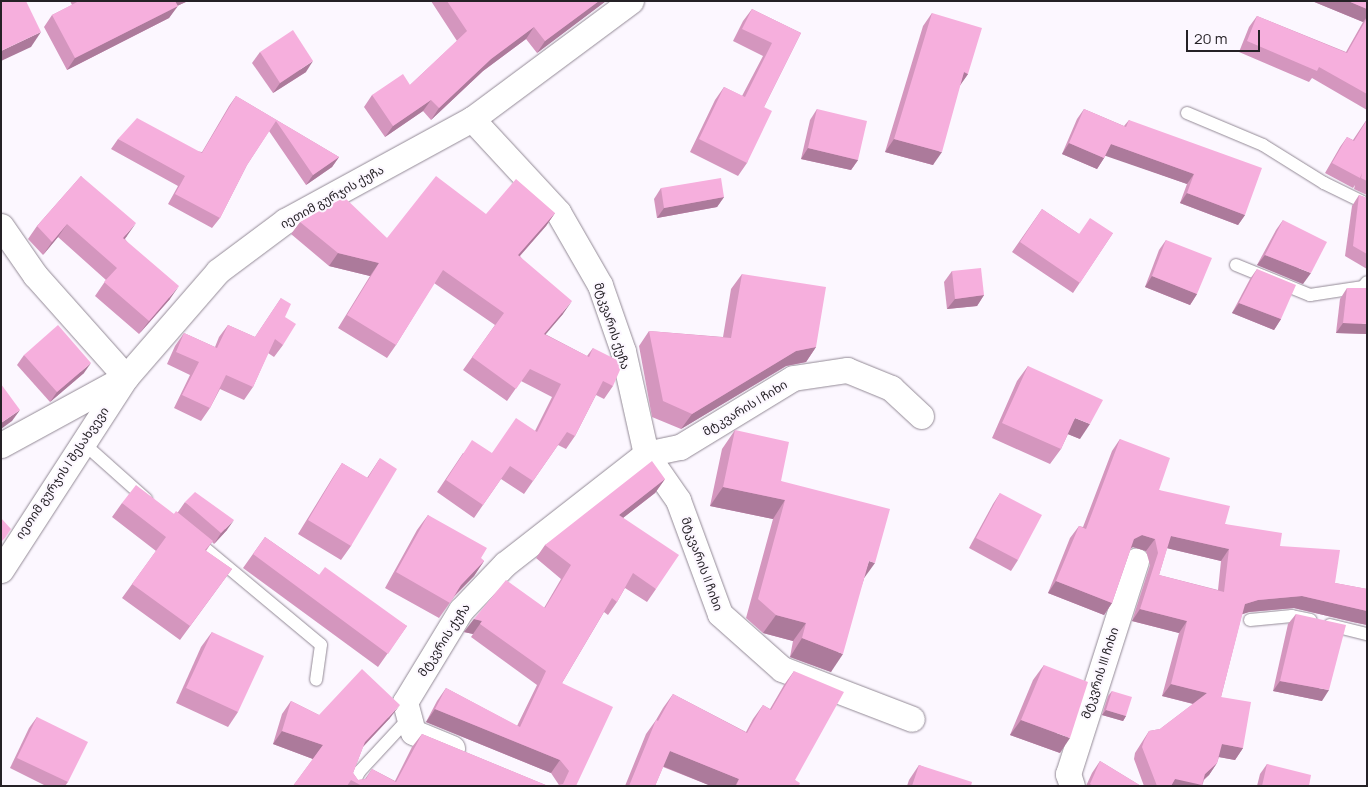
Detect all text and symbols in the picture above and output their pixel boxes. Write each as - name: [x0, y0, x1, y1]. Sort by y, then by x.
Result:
- scale bar: [1188, 20, 1262, 52]
- text: 20 m: [1194, 28, 1227, 49]
- street label: იეთიმ გურჯის ქუჩა: [278, 163, 386, 231]
- street label: მტკვარის ქუჩა: [591, 281, 633, 371]
- street label: მტკვარის I ჩიხი: [700, 377, 790, 439]
- street label: იეთიმ გურჯის I შესახვევი: [12, 404, 112, 542]
- street label: მტკვარის II ჩიხი: [678, 515, 726, 613]
- street label: მტკვრის ქუჩა: [415, 601, 473, 679]
- street label: მტკვრის III ჩიხი: [1078, 626, 1122, 720]

